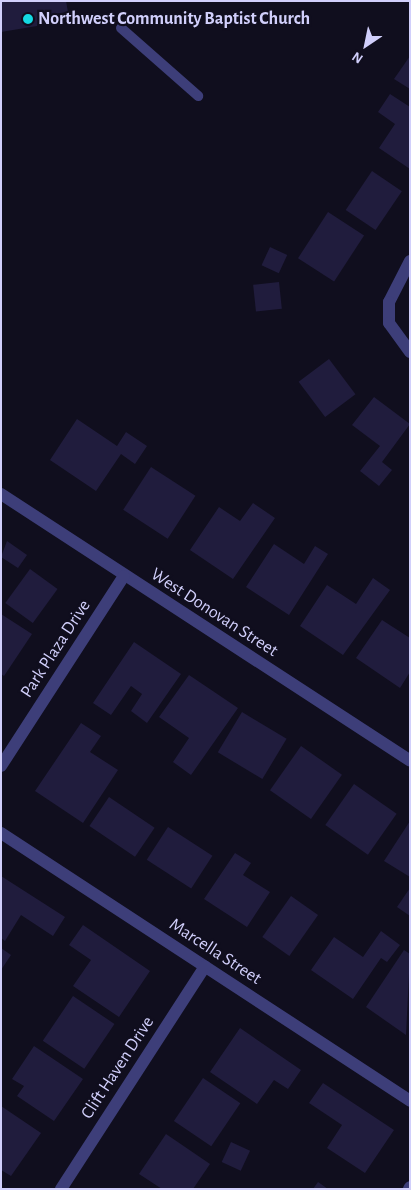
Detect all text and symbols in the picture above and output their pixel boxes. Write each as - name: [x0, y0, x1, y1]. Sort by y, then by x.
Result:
- place label: Northwest Community Baptist Church: [38, 8, 310, 30]
- marker: Northwest Community Baptist Church: [22, 13, 34, 25]
- north arrow: [341, 20, 391, 70]
- text: N: [350, 49, 366, 66]
- street label: West Donovan Street: [146, 564, 282, 662]
- street label: Park Plaza Drive: [16, 596, 96, 702]
- street label: Marcella Street: [165, 914, 265, 990]
- street label: Clift Haven Drive: [77, 1013, 159, 1123]

